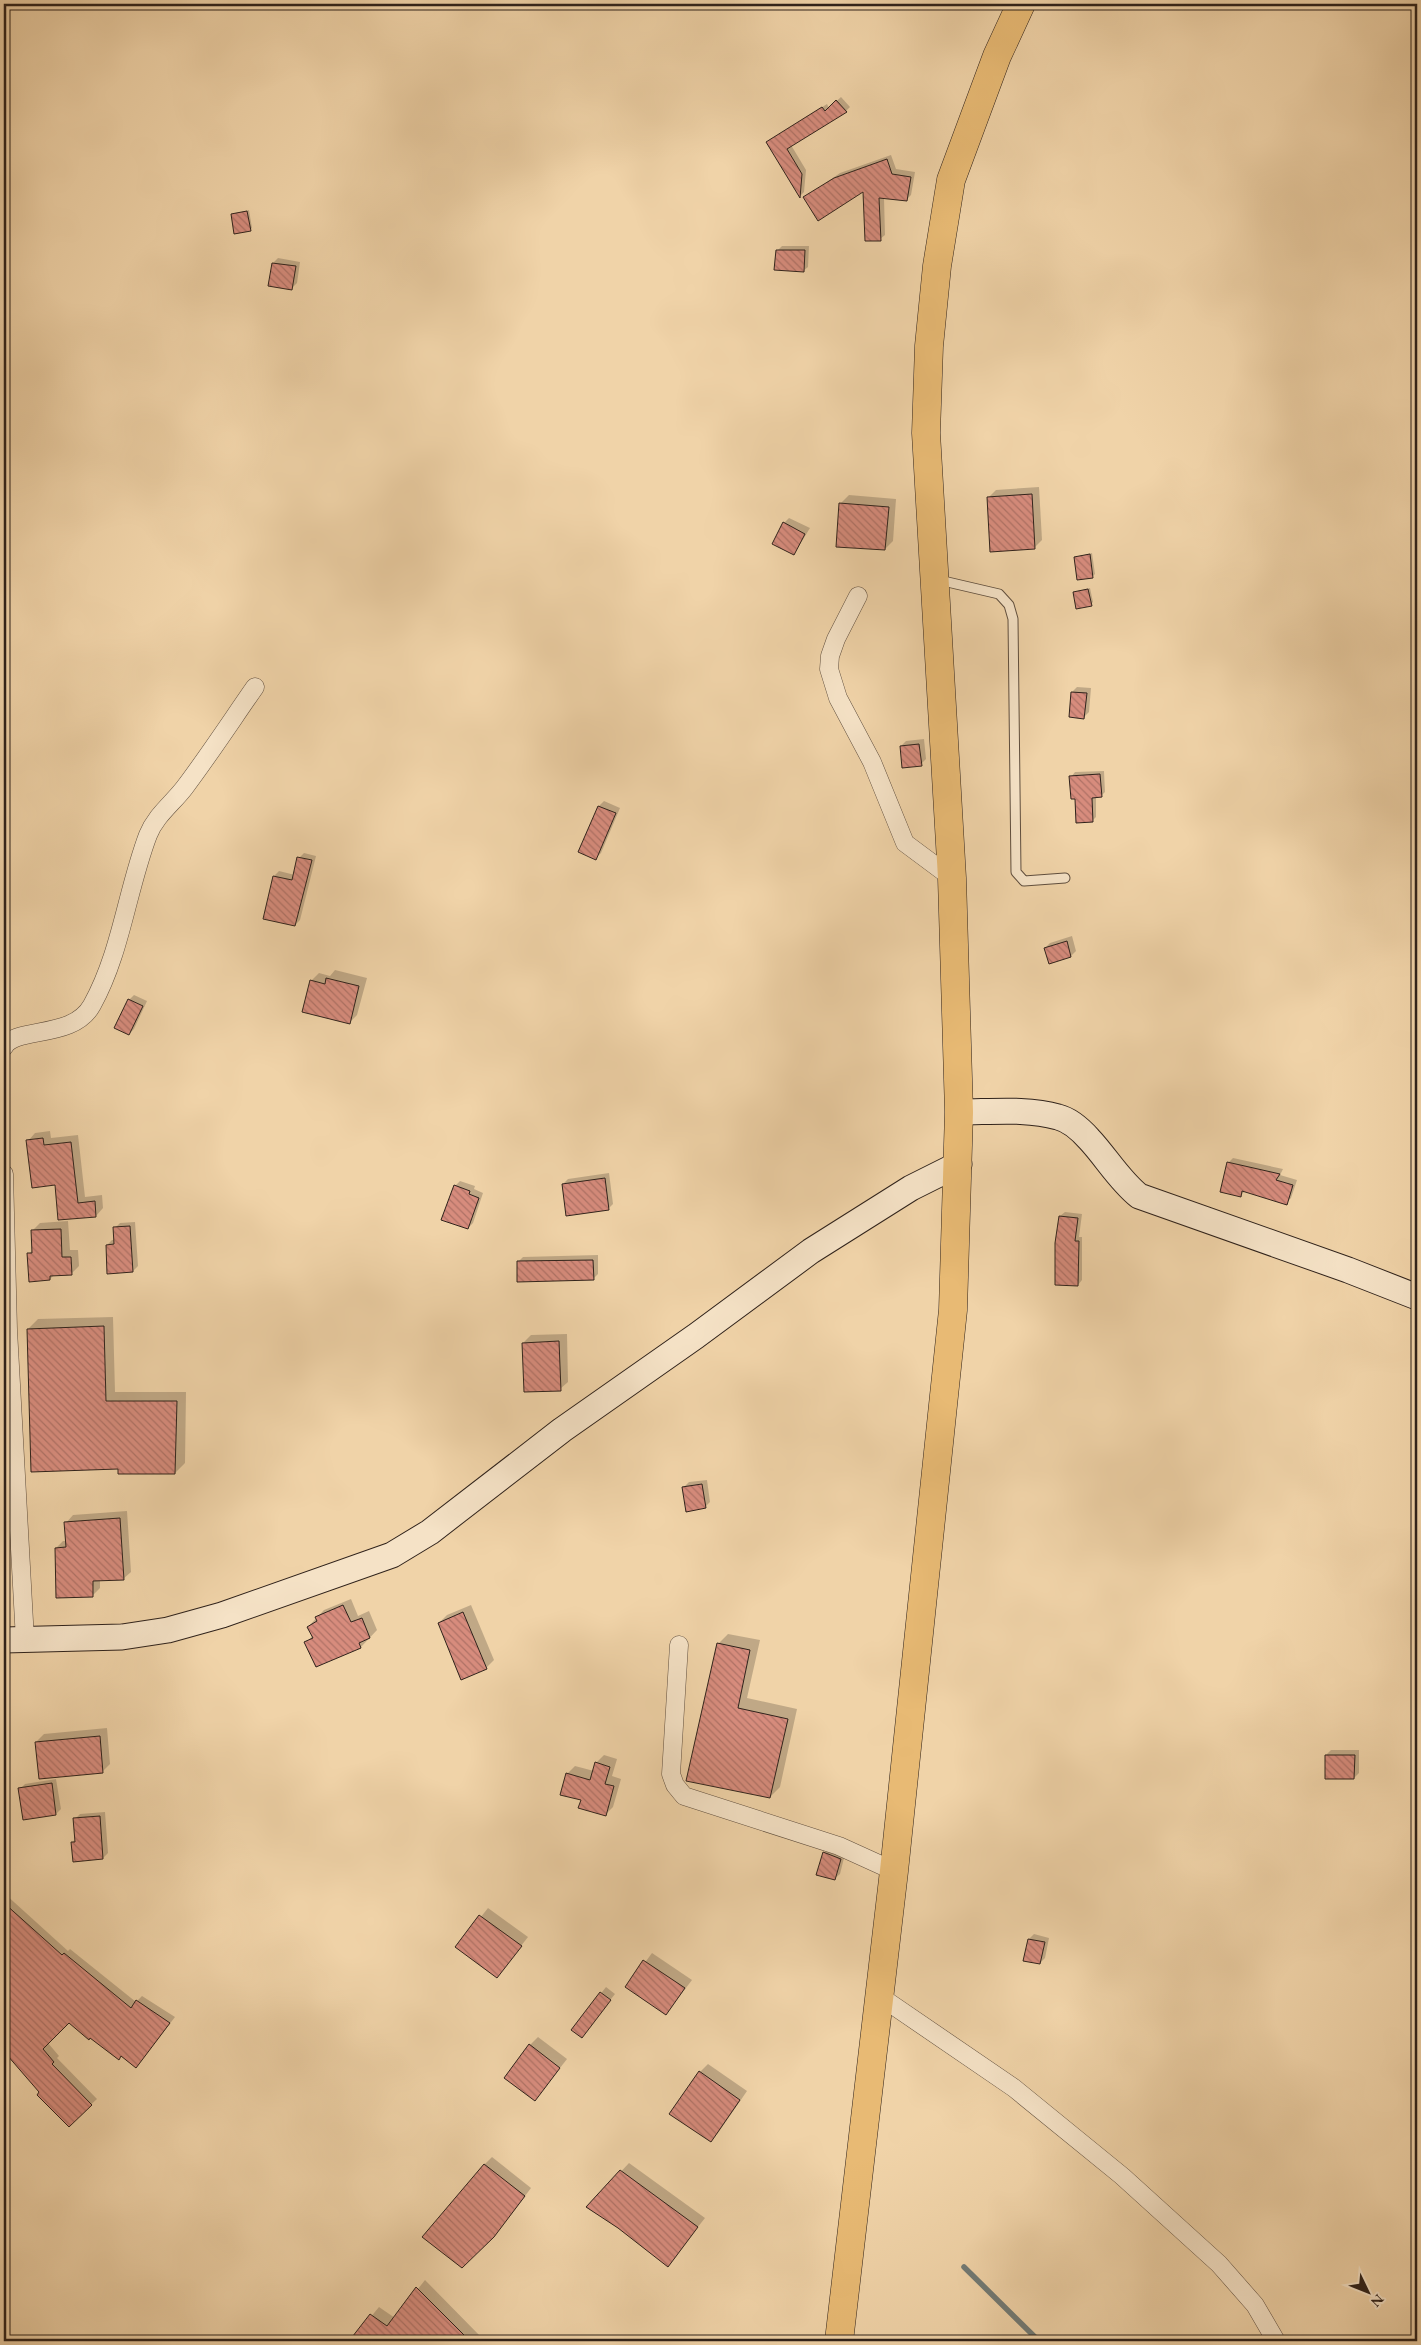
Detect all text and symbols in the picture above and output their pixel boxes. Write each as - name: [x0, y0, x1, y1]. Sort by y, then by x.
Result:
- north arrow: [1344, 2268, 1394, 2318]
- text: N: [1367, 2291, 1388, 2312]

